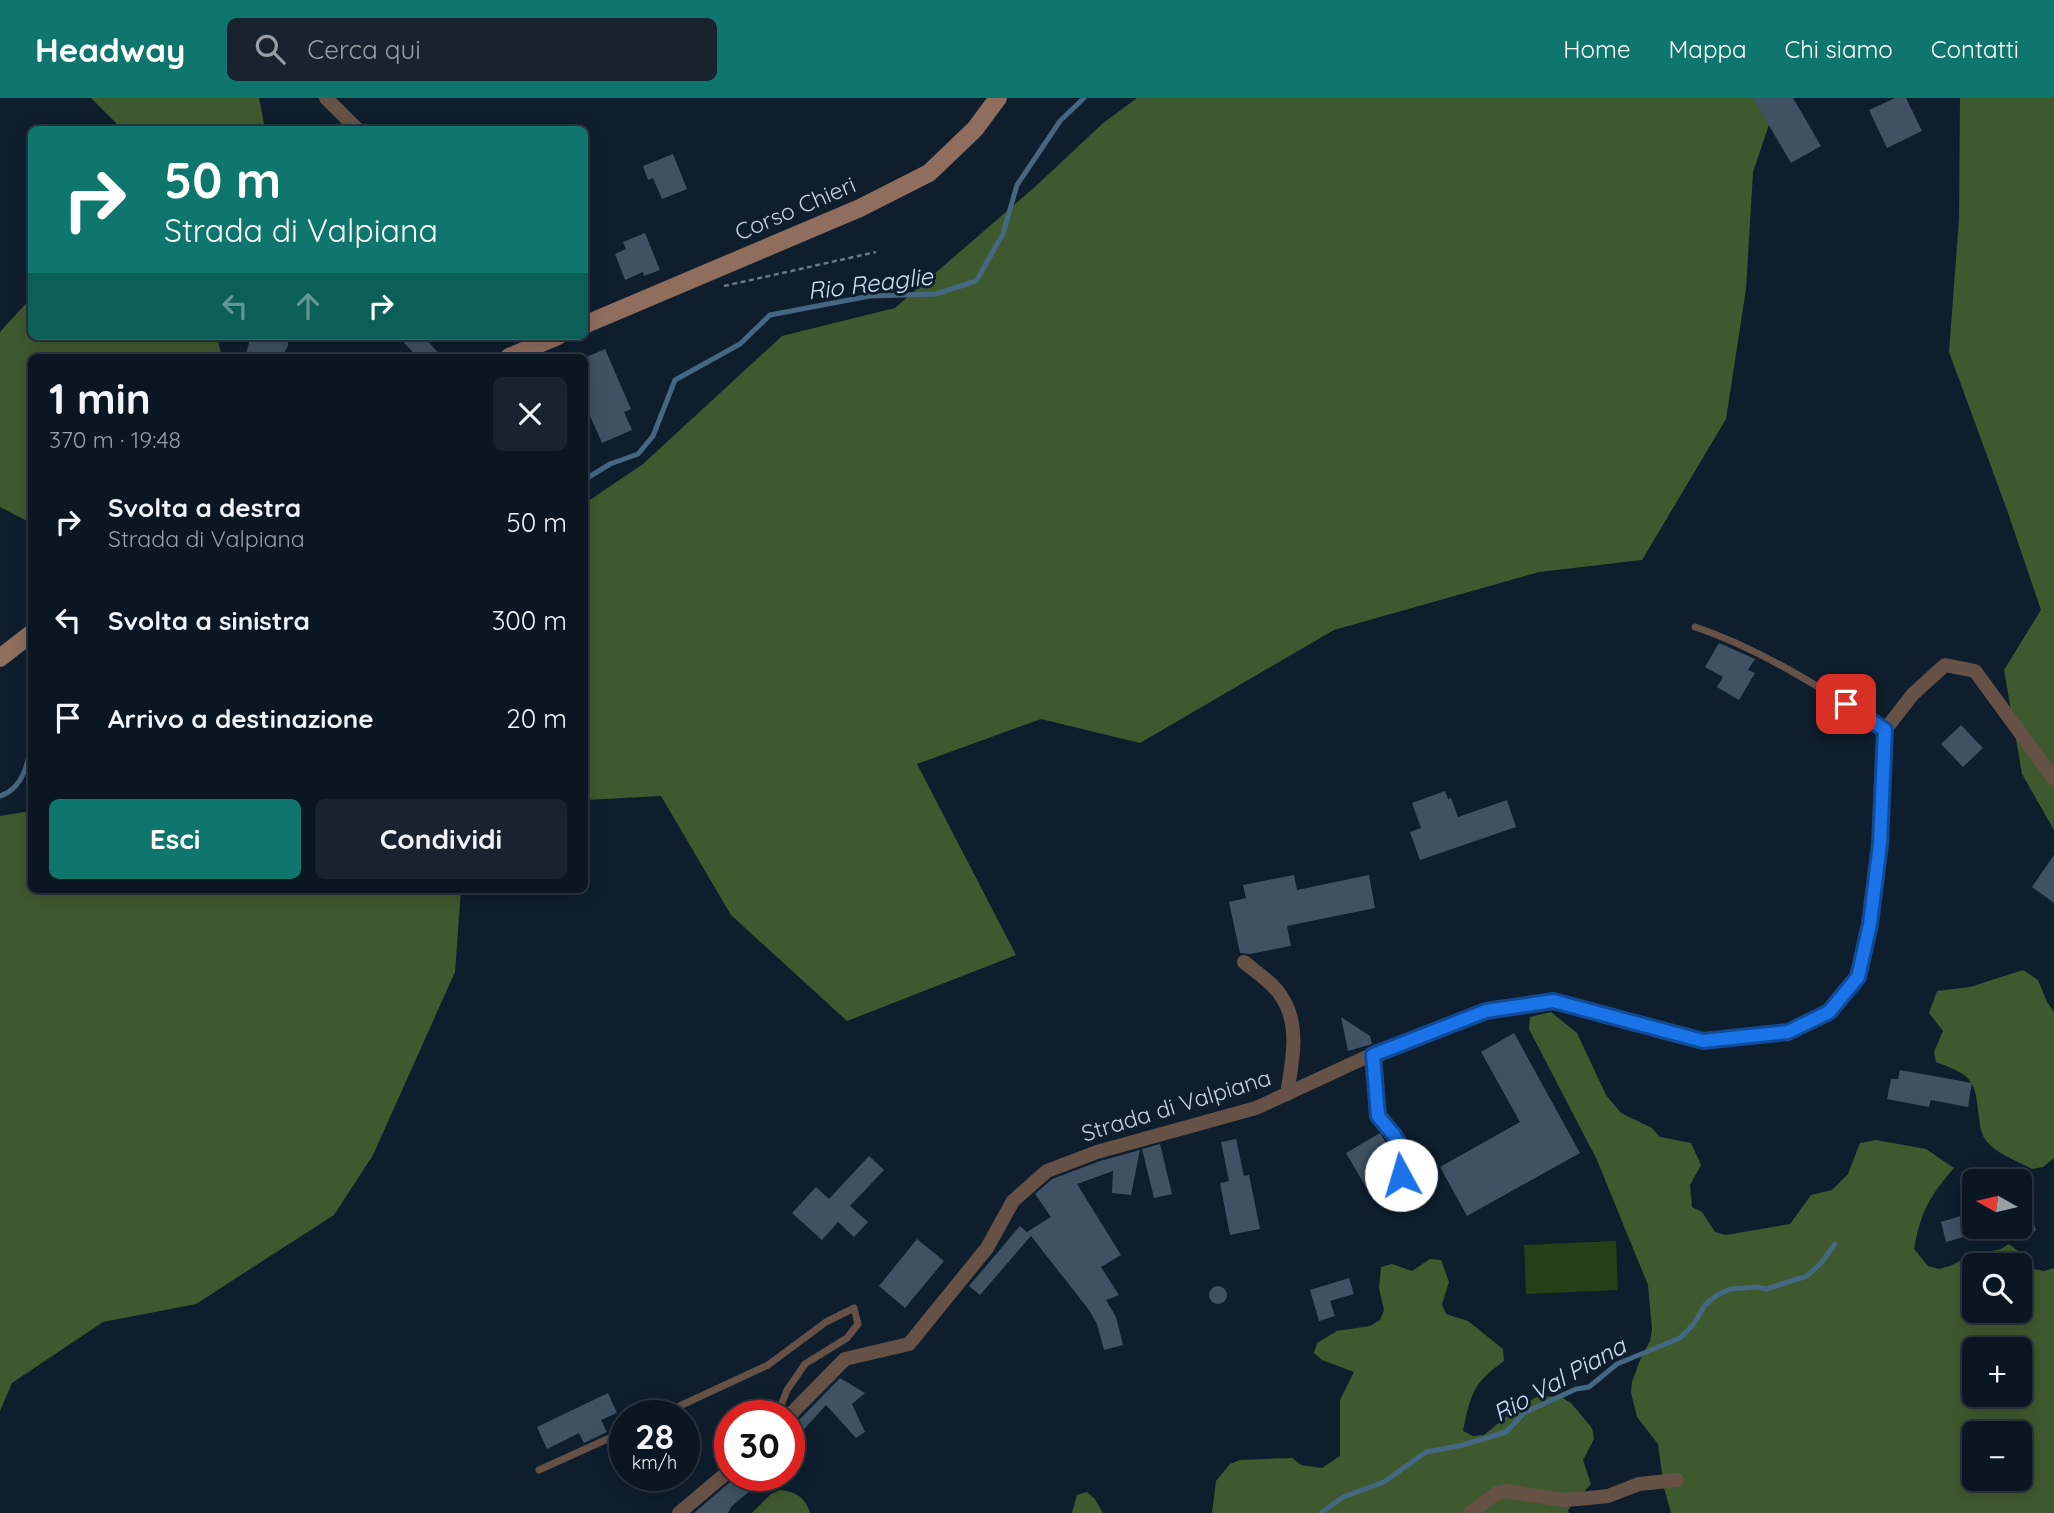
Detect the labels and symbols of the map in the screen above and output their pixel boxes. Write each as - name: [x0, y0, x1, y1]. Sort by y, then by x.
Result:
- street label: Corso Chieri: [730, 170, 860, 246]
- water label: Rio Reaglie: [806, 260, 936, 306]
- pin: [1816, 674, 1876, 734]
- street label: Strada di Valpiana: [1078, 1062, 1274, 1148]
- position arrow: [1364, 1138, 1438, 1212]
- north arrow: [1962, 1169, 2032, 1239]
- water label: Rio Val Piana: [1487, 1330, 1632, 1428]
- speed limit sign: 30: [714, 1400, 805, 1491]

